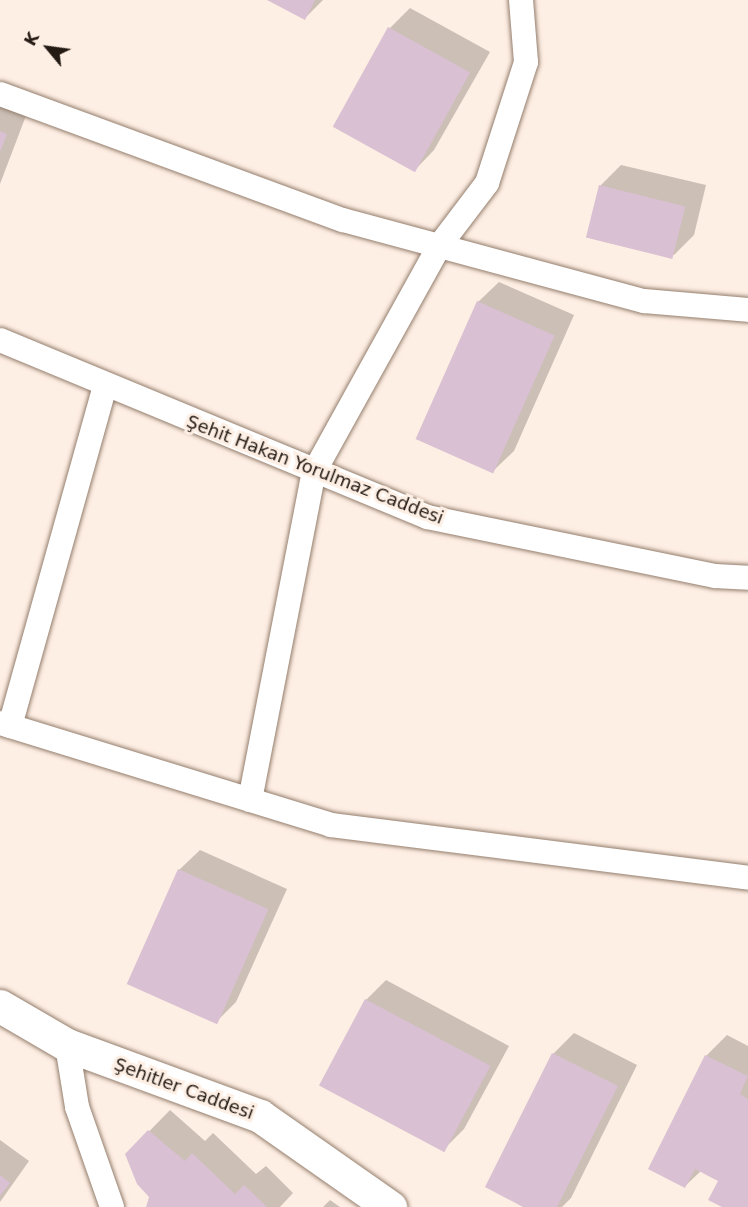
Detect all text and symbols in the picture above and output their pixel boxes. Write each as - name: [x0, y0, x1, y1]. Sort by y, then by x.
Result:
- north arrow: [18, 18, 78, 78]
- text: K: [21, 29, 43, 49]
- street label: Şehit Hakan Yorulmaz Caddesi: [183, 411, 447, 529]
- street label: Şehitler Caddesi: [111, 1054, 257, 1124]

